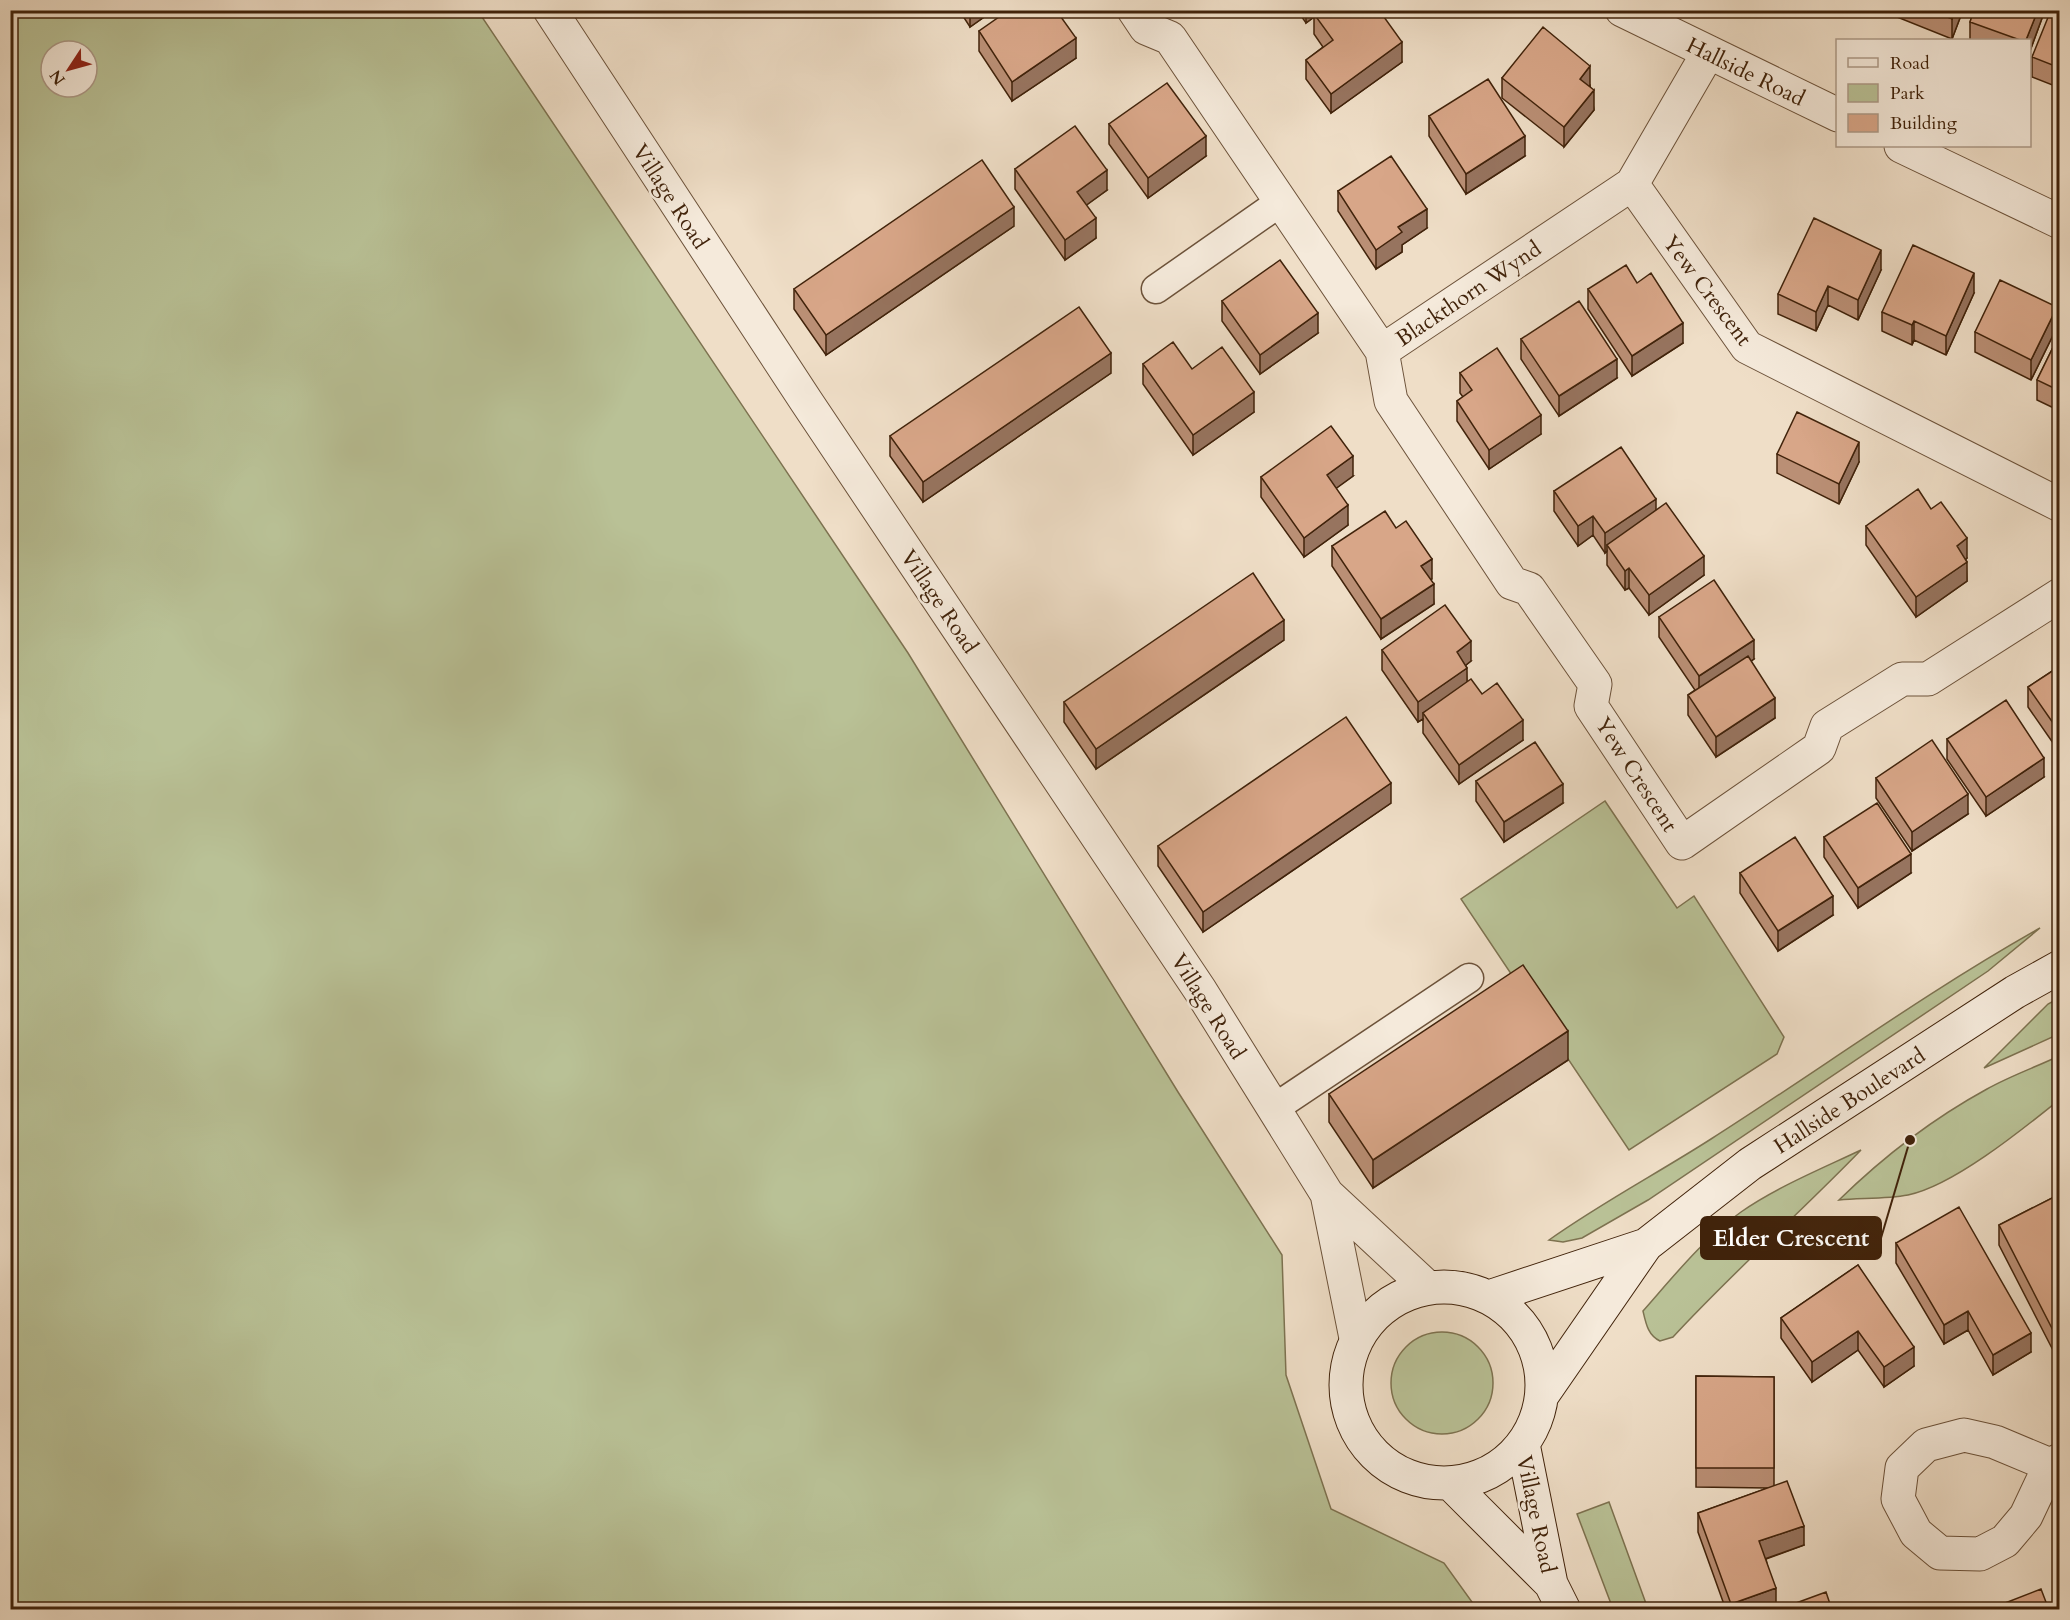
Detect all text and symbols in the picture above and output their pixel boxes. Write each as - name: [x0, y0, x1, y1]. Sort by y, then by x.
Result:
- street label: Hallside Road: [1681, 30, 1810, 114]
- north arrow: [39, 39, 99, 99]
- legend: [1836, 39, 2031, 147]
- text: Road: [1890, 51, 1930, 76]
- text: N: [45, 65, 71, 89]
- text: Park: [1890, 81, 1925, 106]
- text: Building: [1890, 111, 1958, 136]
- street label: Village Road: [625, 138, 715, 255]
- street label: Yew Crescent: [1656, 229, 1759, 352]
- street label: Blackthorn Wynd: [1390, 234, 1547, 354]
- street label: Village Road: [893, 544, 985, 660]
- street label: Yew Crescent: [1588, 711, 1685, 838]
- street label: Village Road: [1164, 948, 1253, 1065]
- street label: Hallside Boulevard: [1768, 1040, 1931, 1161]
- callout: Elder Crescent: [1701, 1217, 1881, 1259]
- text: Elder Crescent: [1713, 1222, 1870, 1255]
- street label: Village Road: [1509, 1453, 1563, 1576]

